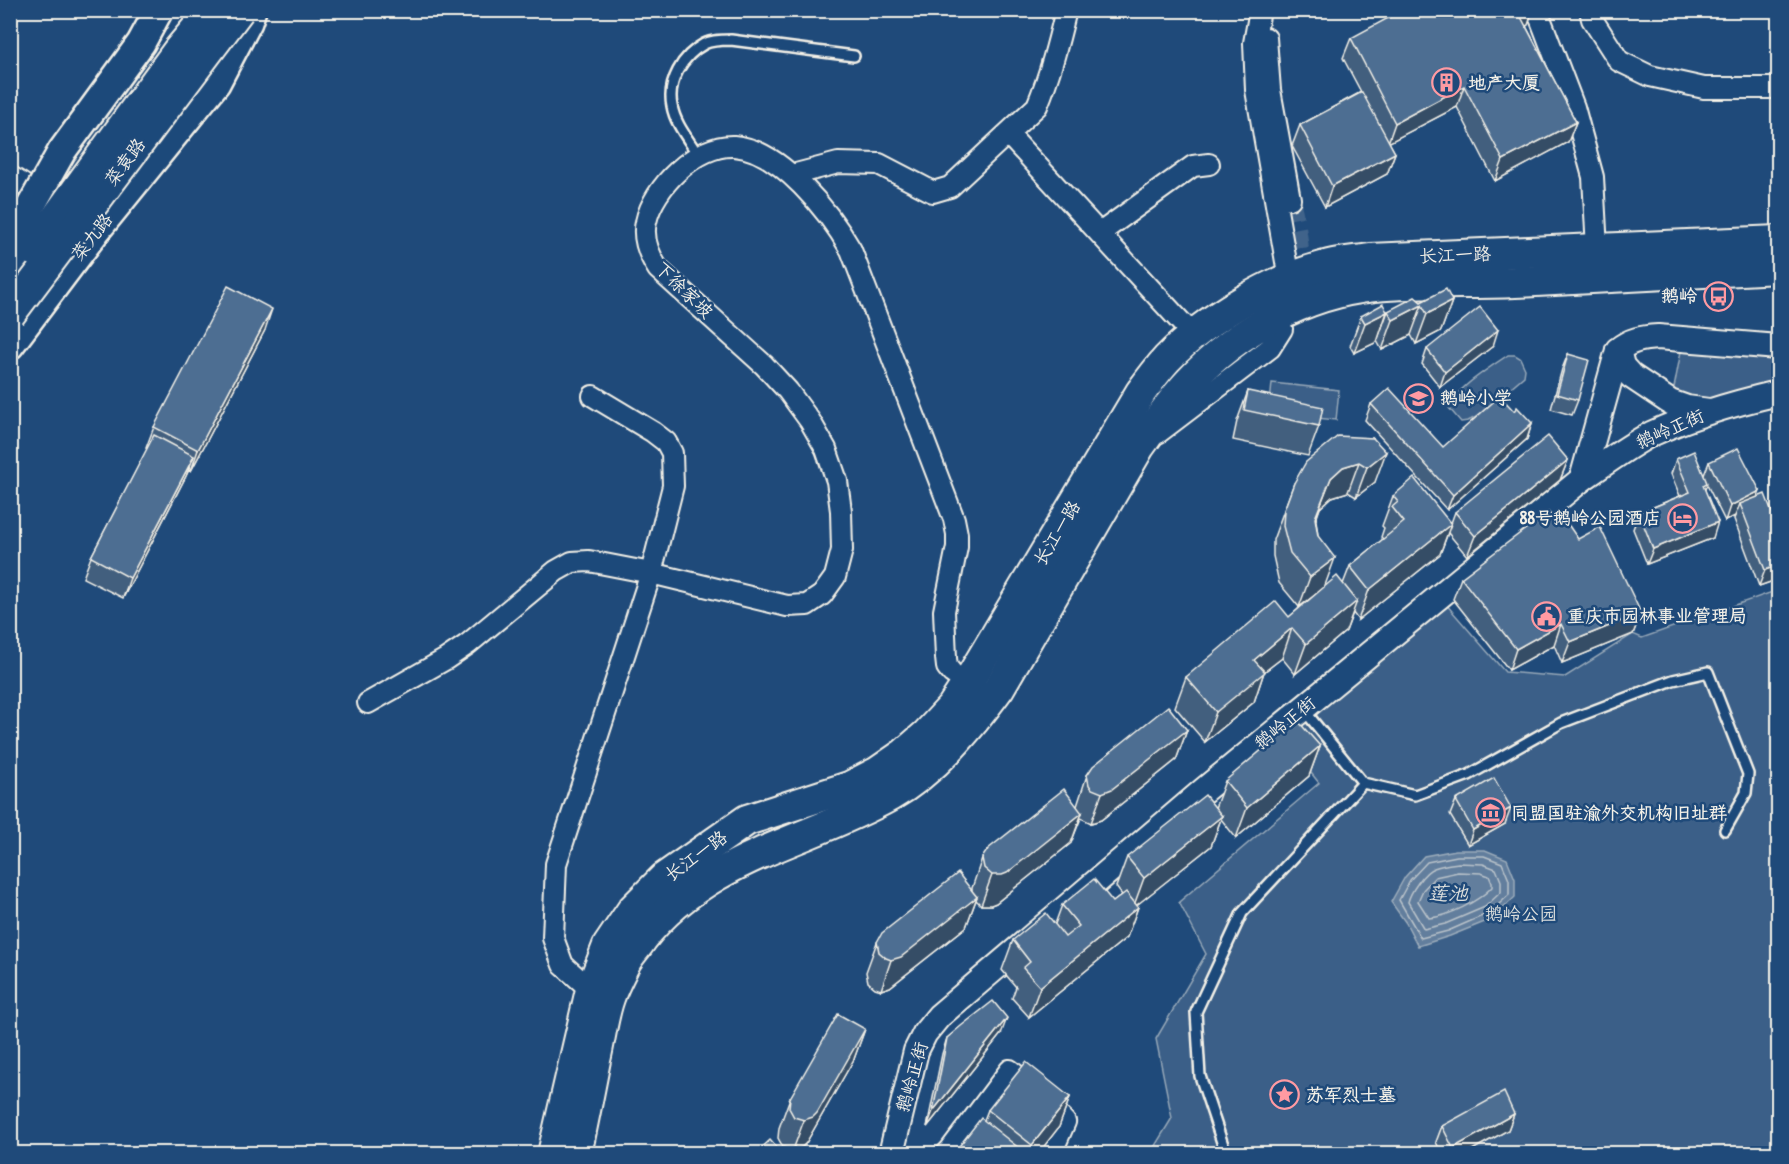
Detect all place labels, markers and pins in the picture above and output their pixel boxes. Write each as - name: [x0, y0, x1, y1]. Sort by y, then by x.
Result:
- building icon: 地产大厦: [1431, 67, 1463, 99]
- place label: 地产大厦: [1468, 70, 1540, 95]
- bus stop icon: 鹅岭: [1702, 280, 1734, 312]
- place label: 鹅岭: [1661, 283, 1697, 308]
- school or university icon: 鹅岭小学: [1403, 382, 1435, 414]
- place label: 鹅岭小学: [1440, 385, 1512, 410]
- hotel icon: 88号鹅岭公园酒店: [1666, 502, 1698, 534]
- place label: 88号鹅岭公园酒店: [1519, 505, 1661, 530]
- public building icon: 重庆市园林事业管理局: [1530, 600, 1562, 632]
- place label: 重庆市园林事业管理局: [1567, 603, 1747, 628]
- museum icon: 同盟国驻渝外交机构旧址群: [1474, 797, 1506, 829]
- place label: 同盟国驻渝外交机构旧址群: [1511, 800, 1727, 825]
- place icon: 苏军烈士墓: [1269, 1079, 1301, 1111]
- place label: 苏军烈士墓: [1306, 1082, 1396, 1107]

